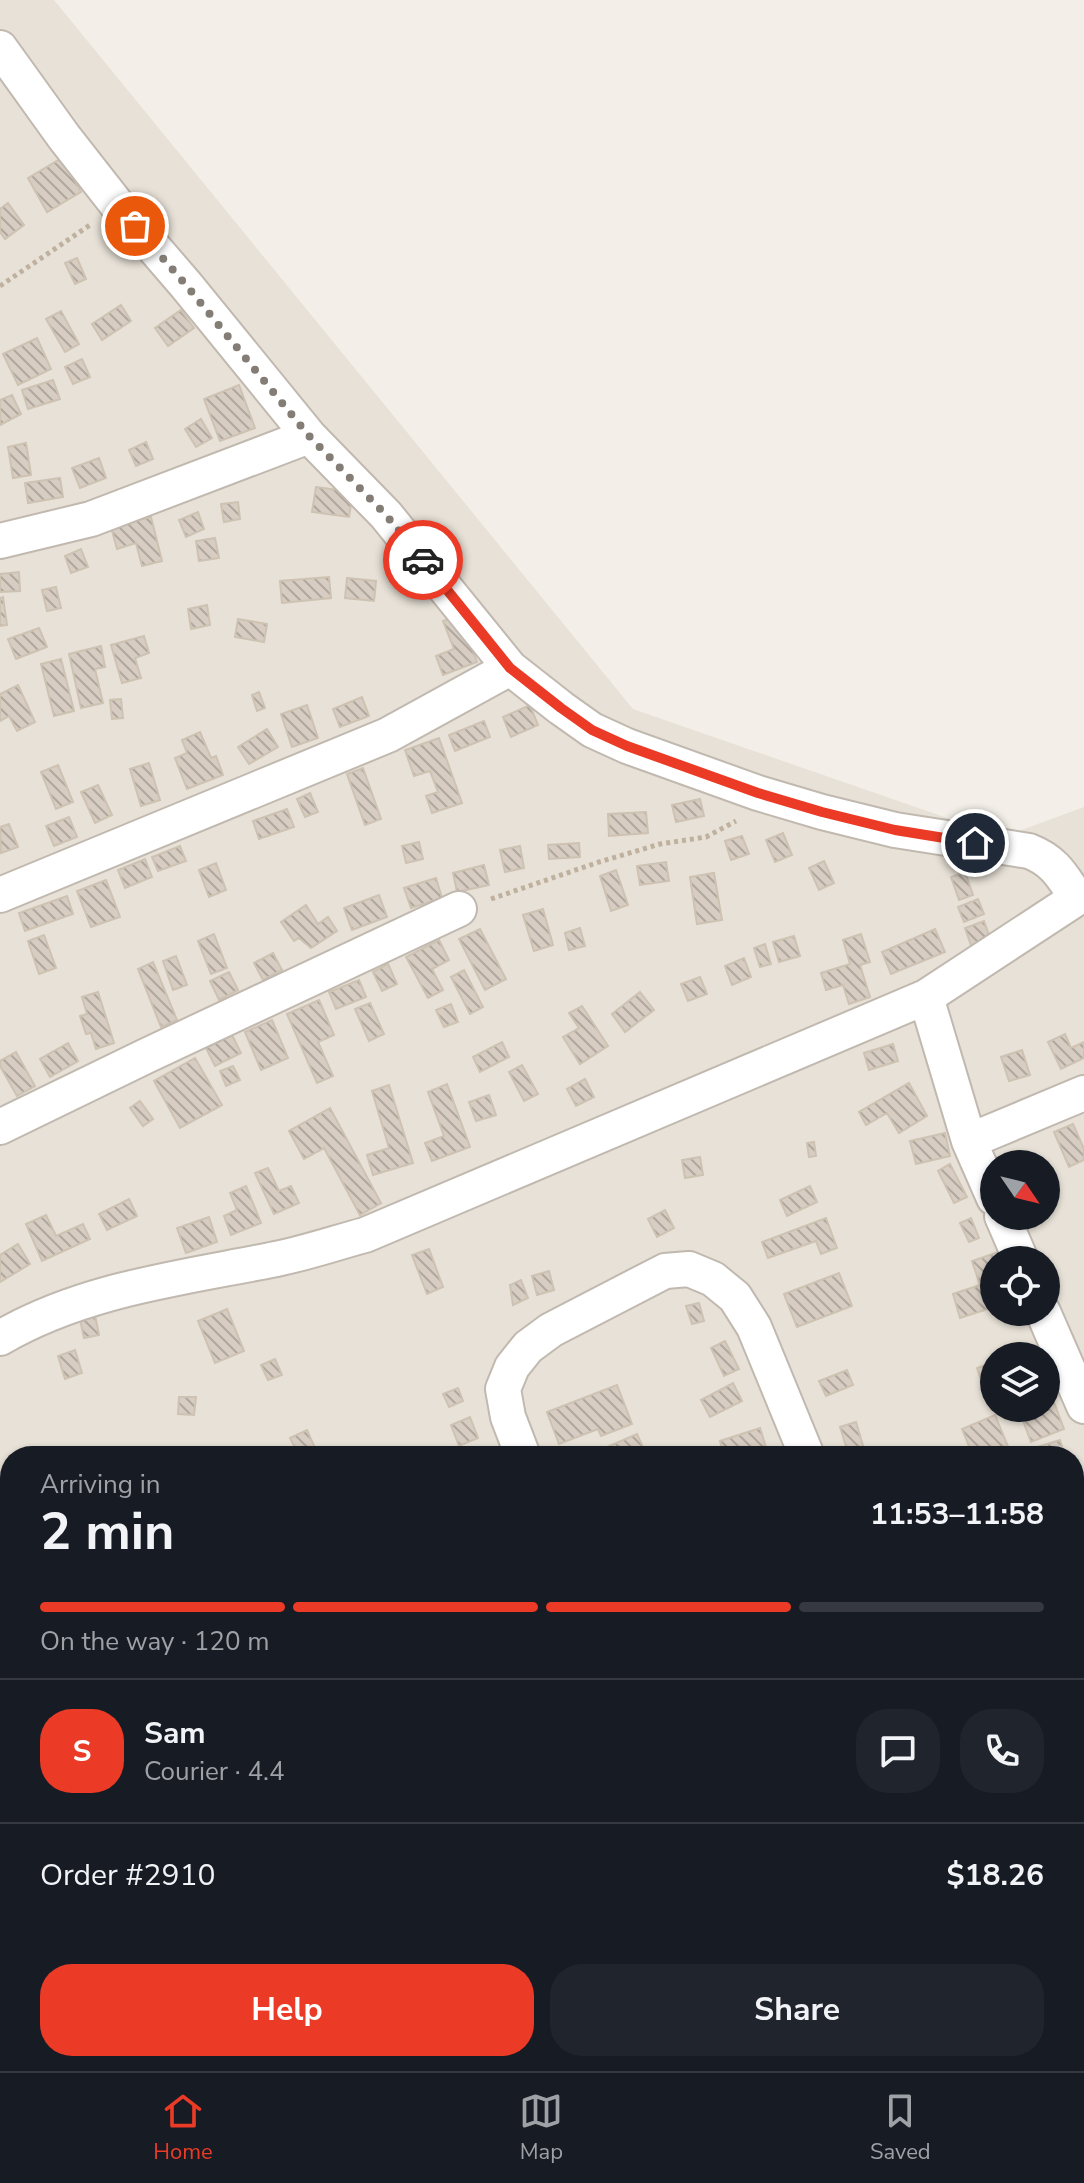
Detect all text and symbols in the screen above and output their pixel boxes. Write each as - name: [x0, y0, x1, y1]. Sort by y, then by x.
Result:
- pin: [101, 192, 169, 260]
- icon: bag: [113, 204, 157, 248]
- courier: [383, 520, 463, 600]
- icon: car: [401, 538, 445, 582]
- pin: [941, 809, 1009, 877]
- icon: home: [953, 821, 997, 865]
- north arrow: [980, 1150, 1060, 1230]
- map controls: [980, 1150, 1060, 1422]
- button: locate: [980, 1246, 1060, 1326]
- button: layers: [980, 1342, 1060, 1422]
- text: Arriving in: [40, 1467, 161, 1502]
- text: 11:53–11:58: [870, 1494, 1044, 1535]
- text: 2 min: [40, 1496, 175, 1567]
- text: On the way · 120 m: [40, 1624, 269, 1659]
- button: chat: [856, 1709, 940, 1793]
- button: phone: [960, 1709, 1044, 1793]
- text: Sam: [144, 1713, 206, 1754]
- text: S: [73, 1731, 91, 1772]
- text: Courier · 4.4: [144, 1754, 285, 1789]
- text: Order #2910: [40, 1855, 215, 1896]
- text: $18.26: [947, 1855, 1044, 1896]
- button: Help: [40, 1964, 534, 2056]
- button: Share: [550, 1964, 1044, 2056]
- tab: Home: [153, 2089, 213, 2167]
- tab: Map: [519, 2089, 563, 2167]
- tab: Saved: [870, 2089, 931, 2167]

